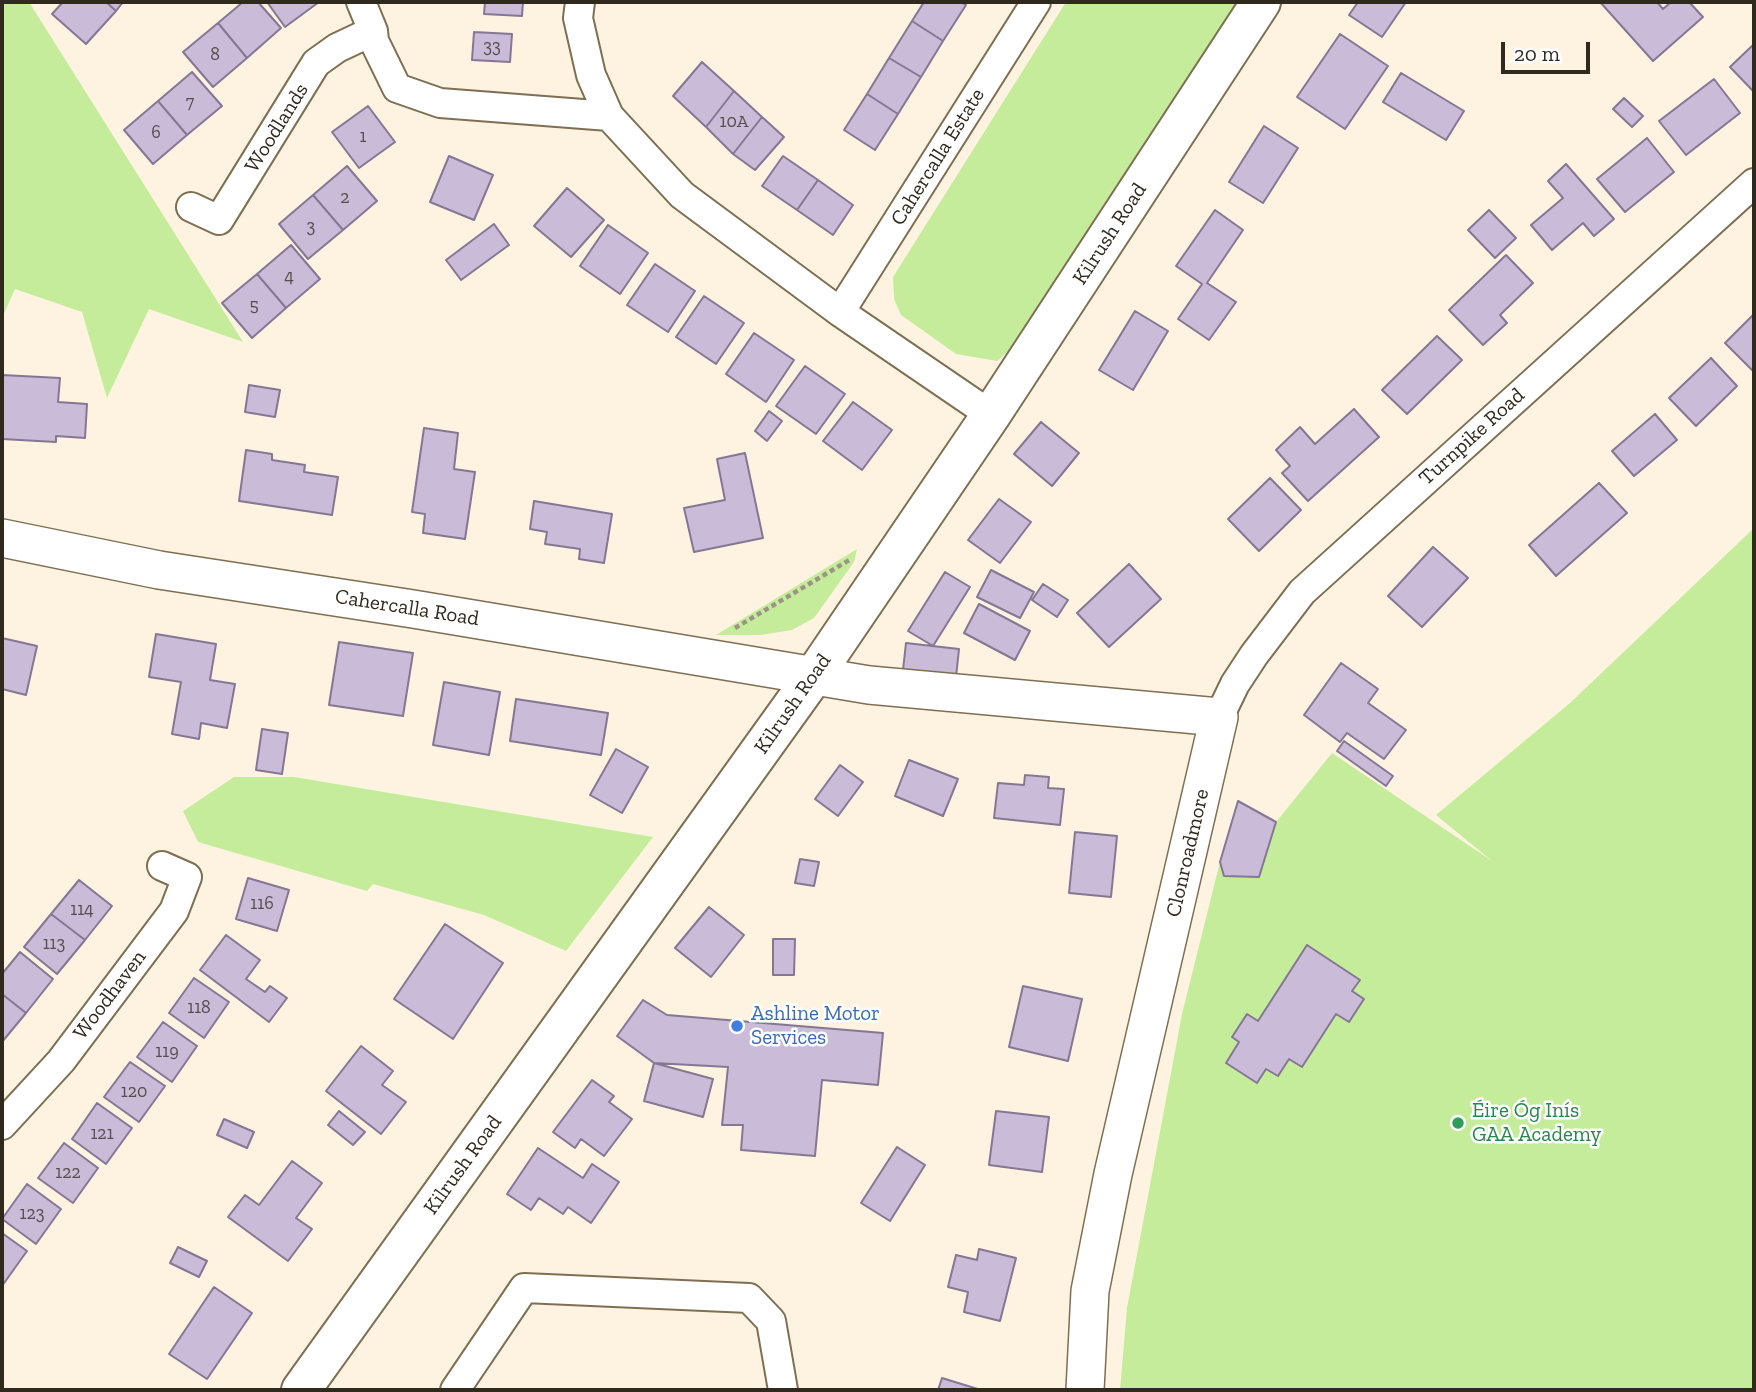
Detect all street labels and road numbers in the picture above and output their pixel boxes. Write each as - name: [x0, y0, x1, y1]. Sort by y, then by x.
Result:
- street label: Woodlands: [240, 79, 314, 177]
- street label: Cahercalla Estate: [886, 84, 990, 230]
- street label: Kilrush Road: [1068, 178, 1152, 290]
- street label: Turnpike Road: [1414, 383, 1530, 491]
- street label: Cahercalla Road: [333, 584, 481, 632]
- street label: Kilrush Road: [749, 649, 837, 759]
- street label: Clonroadmore: [1161, 786, 1215, 920]
- street label: Woodhaven: [68, 945, 152, 1045]
- street label: Kilrush Road: [419, 1110, 507, 1220]

